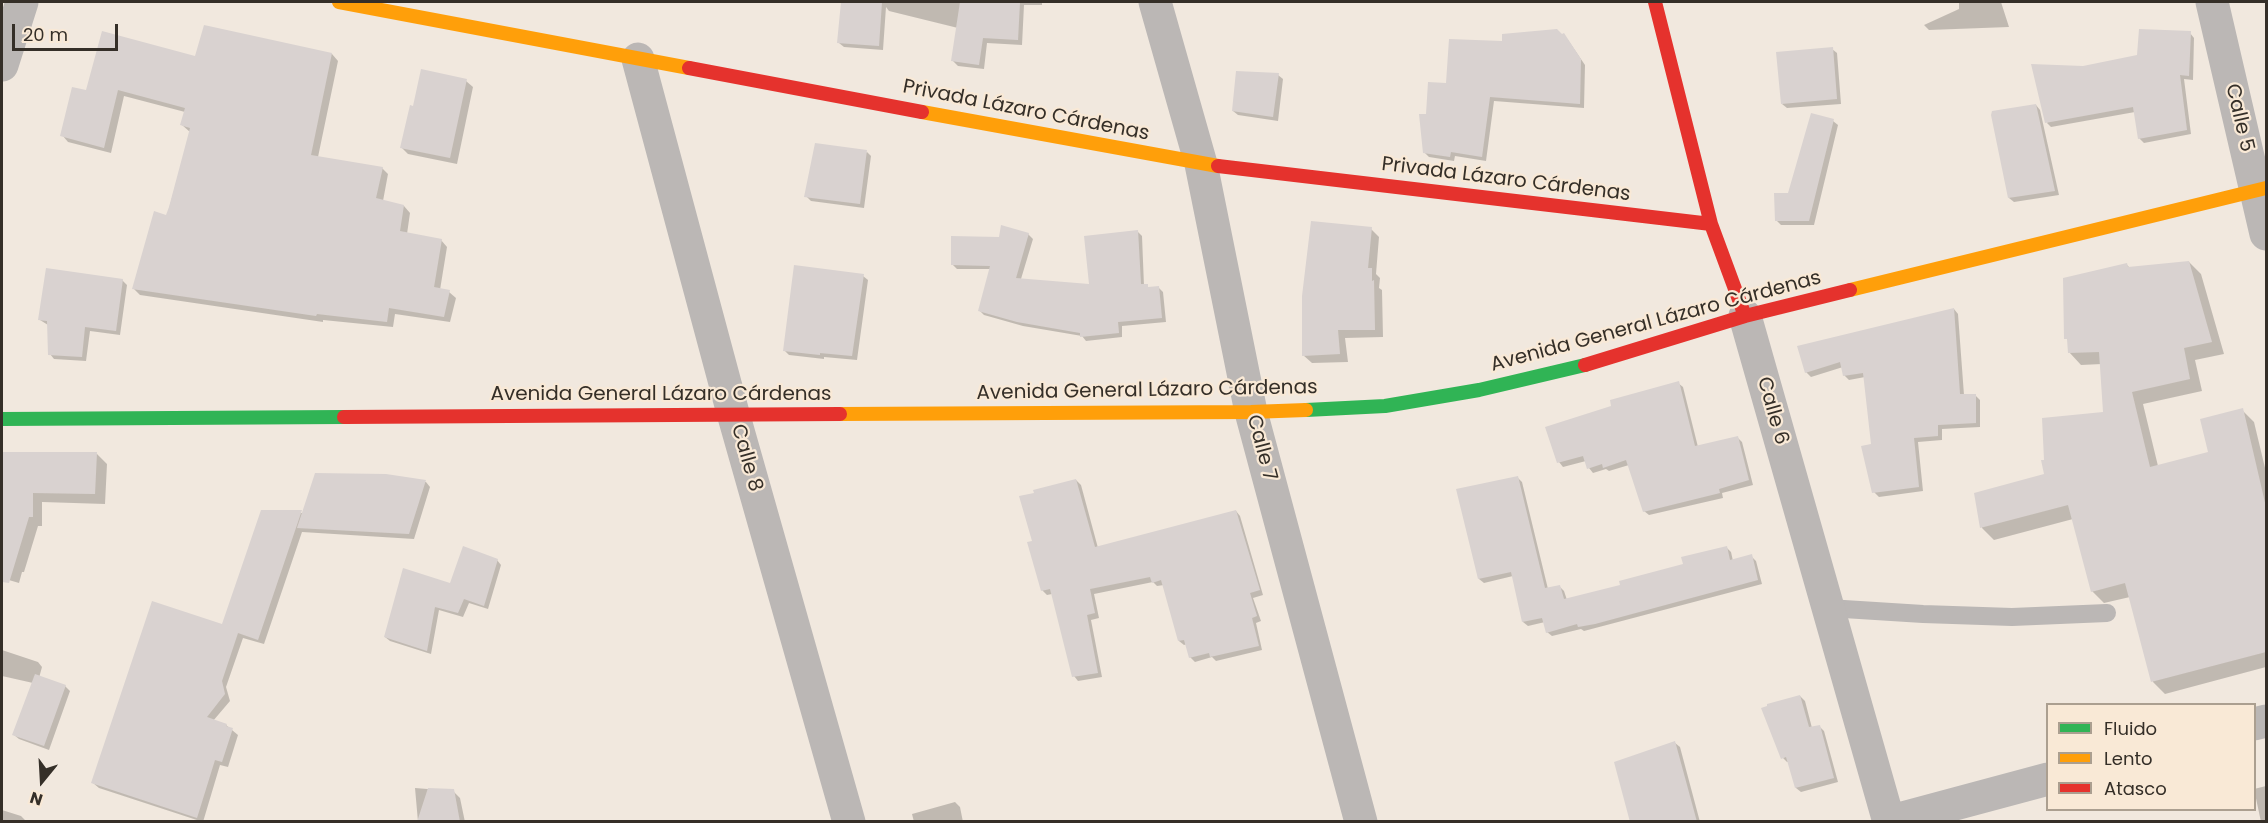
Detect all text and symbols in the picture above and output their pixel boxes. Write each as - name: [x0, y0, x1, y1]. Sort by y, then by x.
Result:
- scale bar: [15, 12, 122, 50]
- text: 20 m: [23, 22, 68, 47]
- street label: Privada Lázaro Cárdenas: [901, 75, 1151, 147]
- street label: Calle 5: [2220, 82, 2258, 154]
- street label: Privada Lázaro Cárdenas: [1380, 153, 1632, 207]
- street label: Avenida General Lázaro Cárdenas: [1488, 266, 1824, 378]
- street label: Calle 6: [1751, 374, 1793, 448]
- street label: Avenida General Lázaro Cárdenas: [976, 376, 1318, 406]
- street label: Avenida General Lázaro Cárdenas: [490, 383, 832, 407]
- street label: Calle 7: [1241, 412, 1281, 484]
- street label: Calle 8: [725, 421, 767, 495]
- legend: [2046, 703, 2256, 811]
- text: Fluido: [2104, 716, 2157, 741]
- text: Lento: [2104, 746, 2153, 771]
- north arrow: [12, 751, 72, 811]
- text: Atasco: [2104, 776, 2167, 801]
- text: N: [27, 786, 46, 811]

